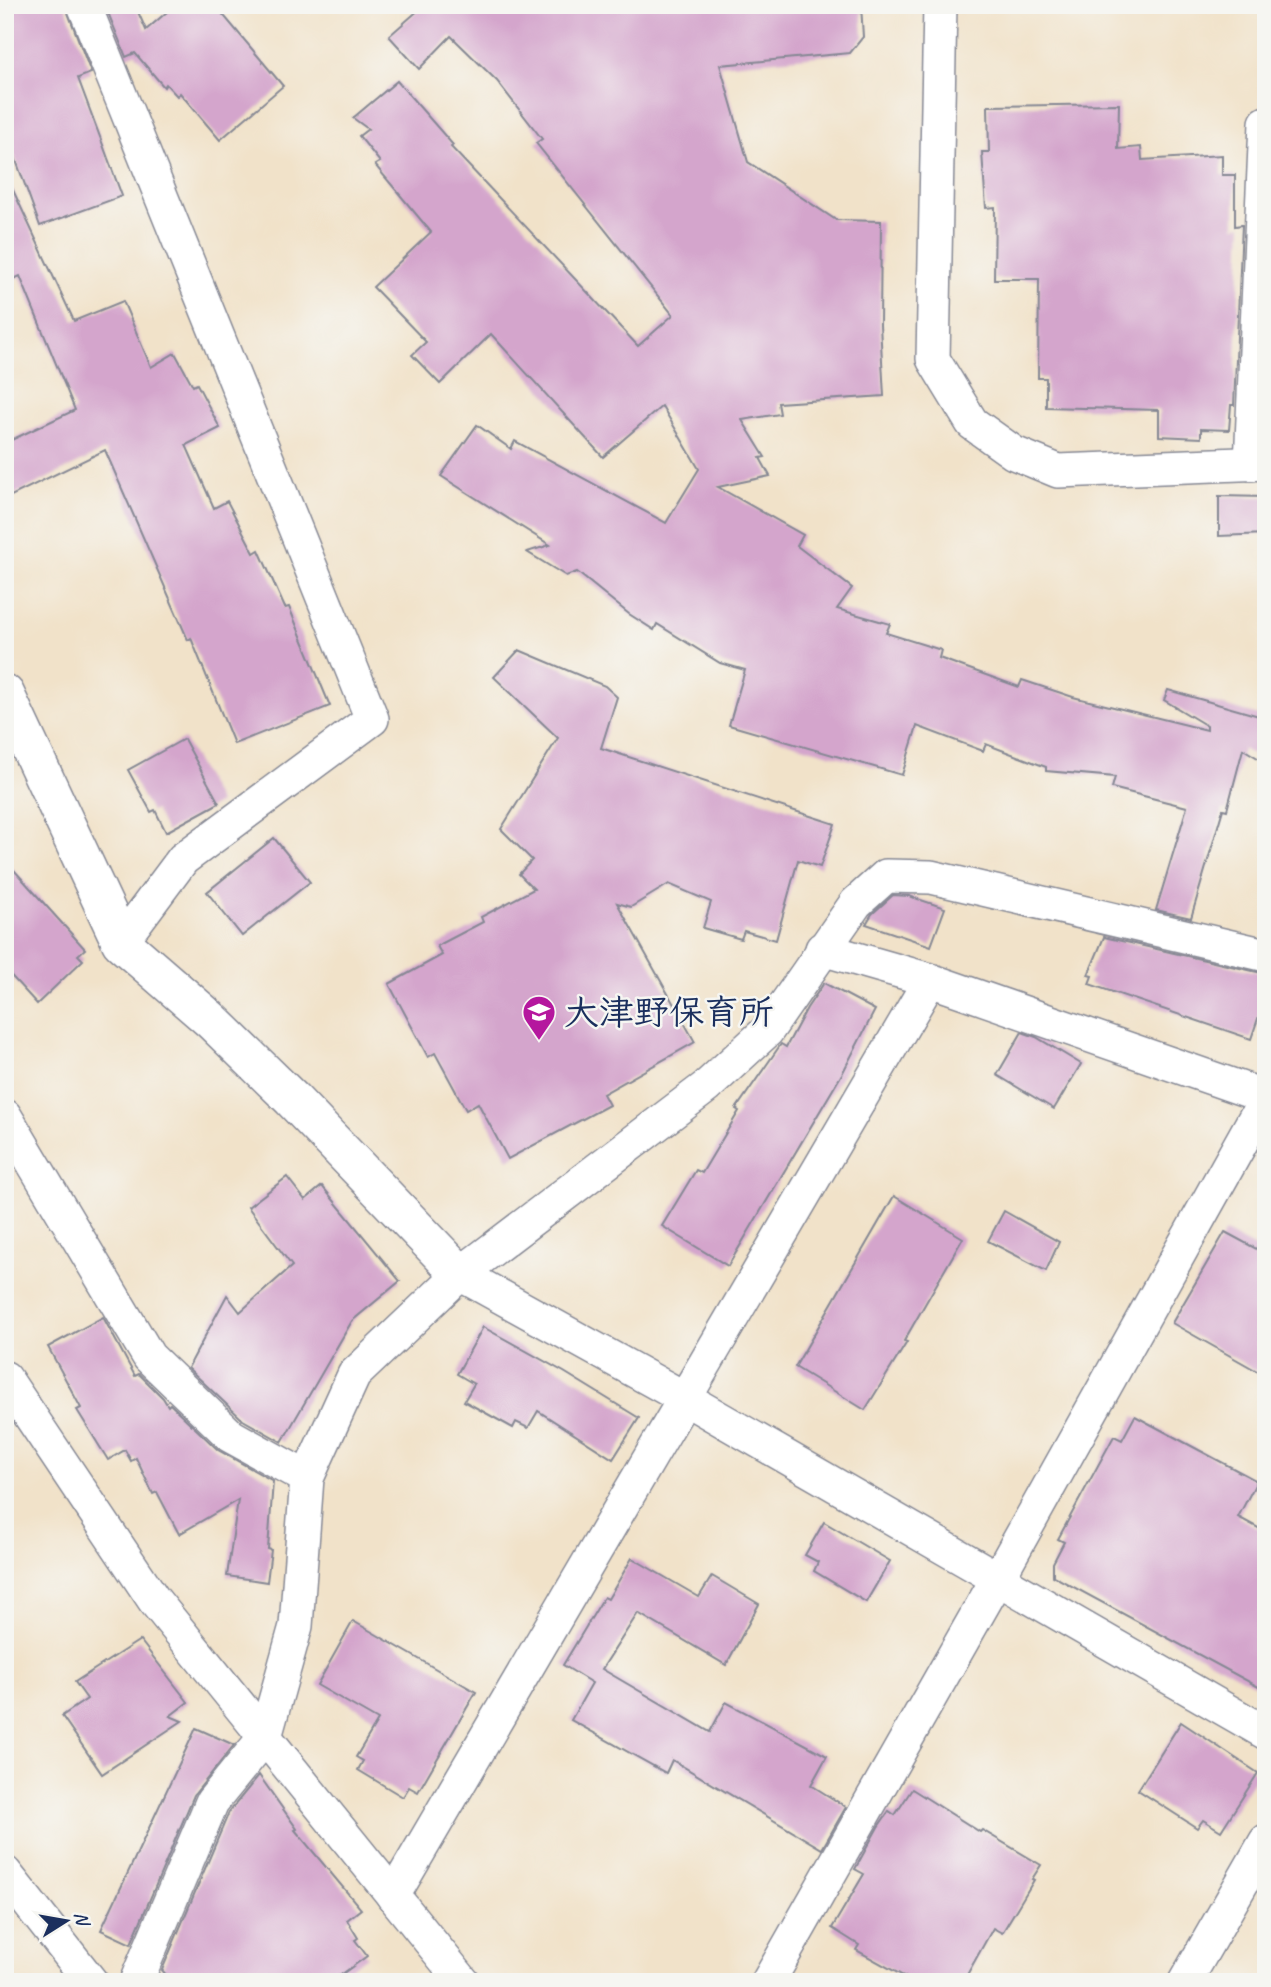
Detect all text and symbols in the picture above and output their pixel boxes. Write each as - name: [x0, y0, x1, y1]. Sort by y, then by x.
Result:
- place label: 大津野保育所: [564, 990, 774, 1035]
- school or university icon: 大津野保育所: [520, 993, 558, 1042]
- north arrow: [32, 1885, 102, 1955]
- text: N: [69, 1910, 95, 1929]

